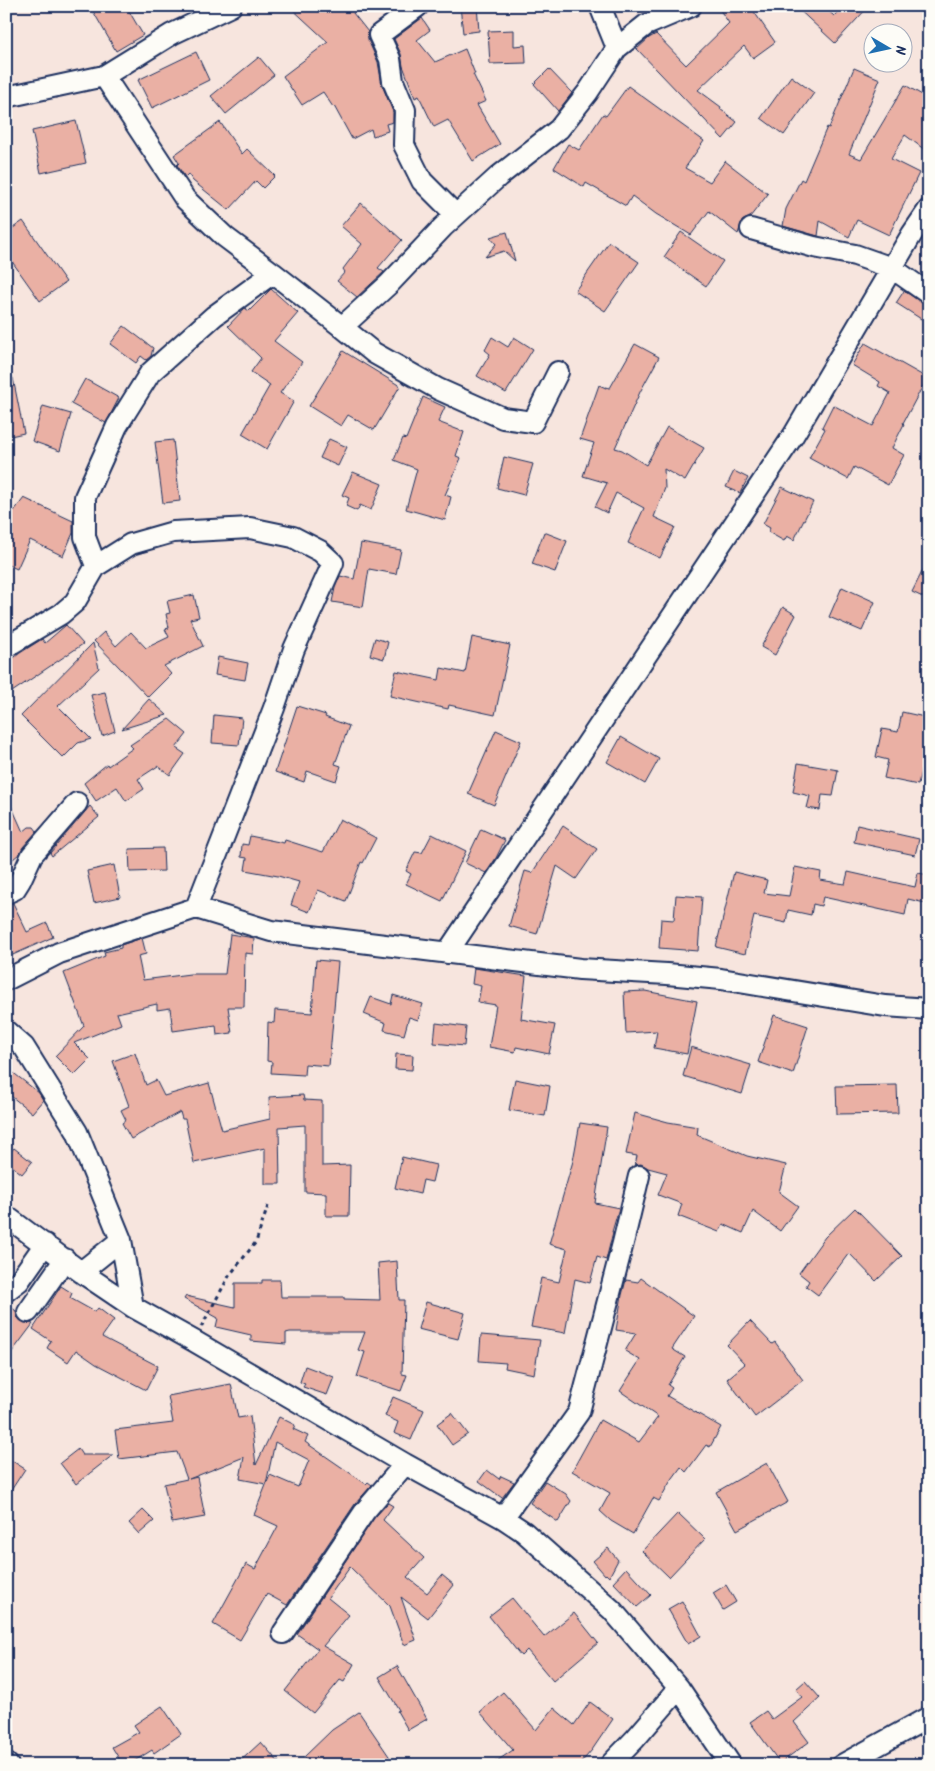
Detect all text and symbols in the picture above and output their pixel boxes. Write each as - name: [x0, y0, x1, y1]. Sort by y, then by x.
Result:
- north arrow: [862, 22, 912, 72]
- text: N: [888, 44, 911, 56]

